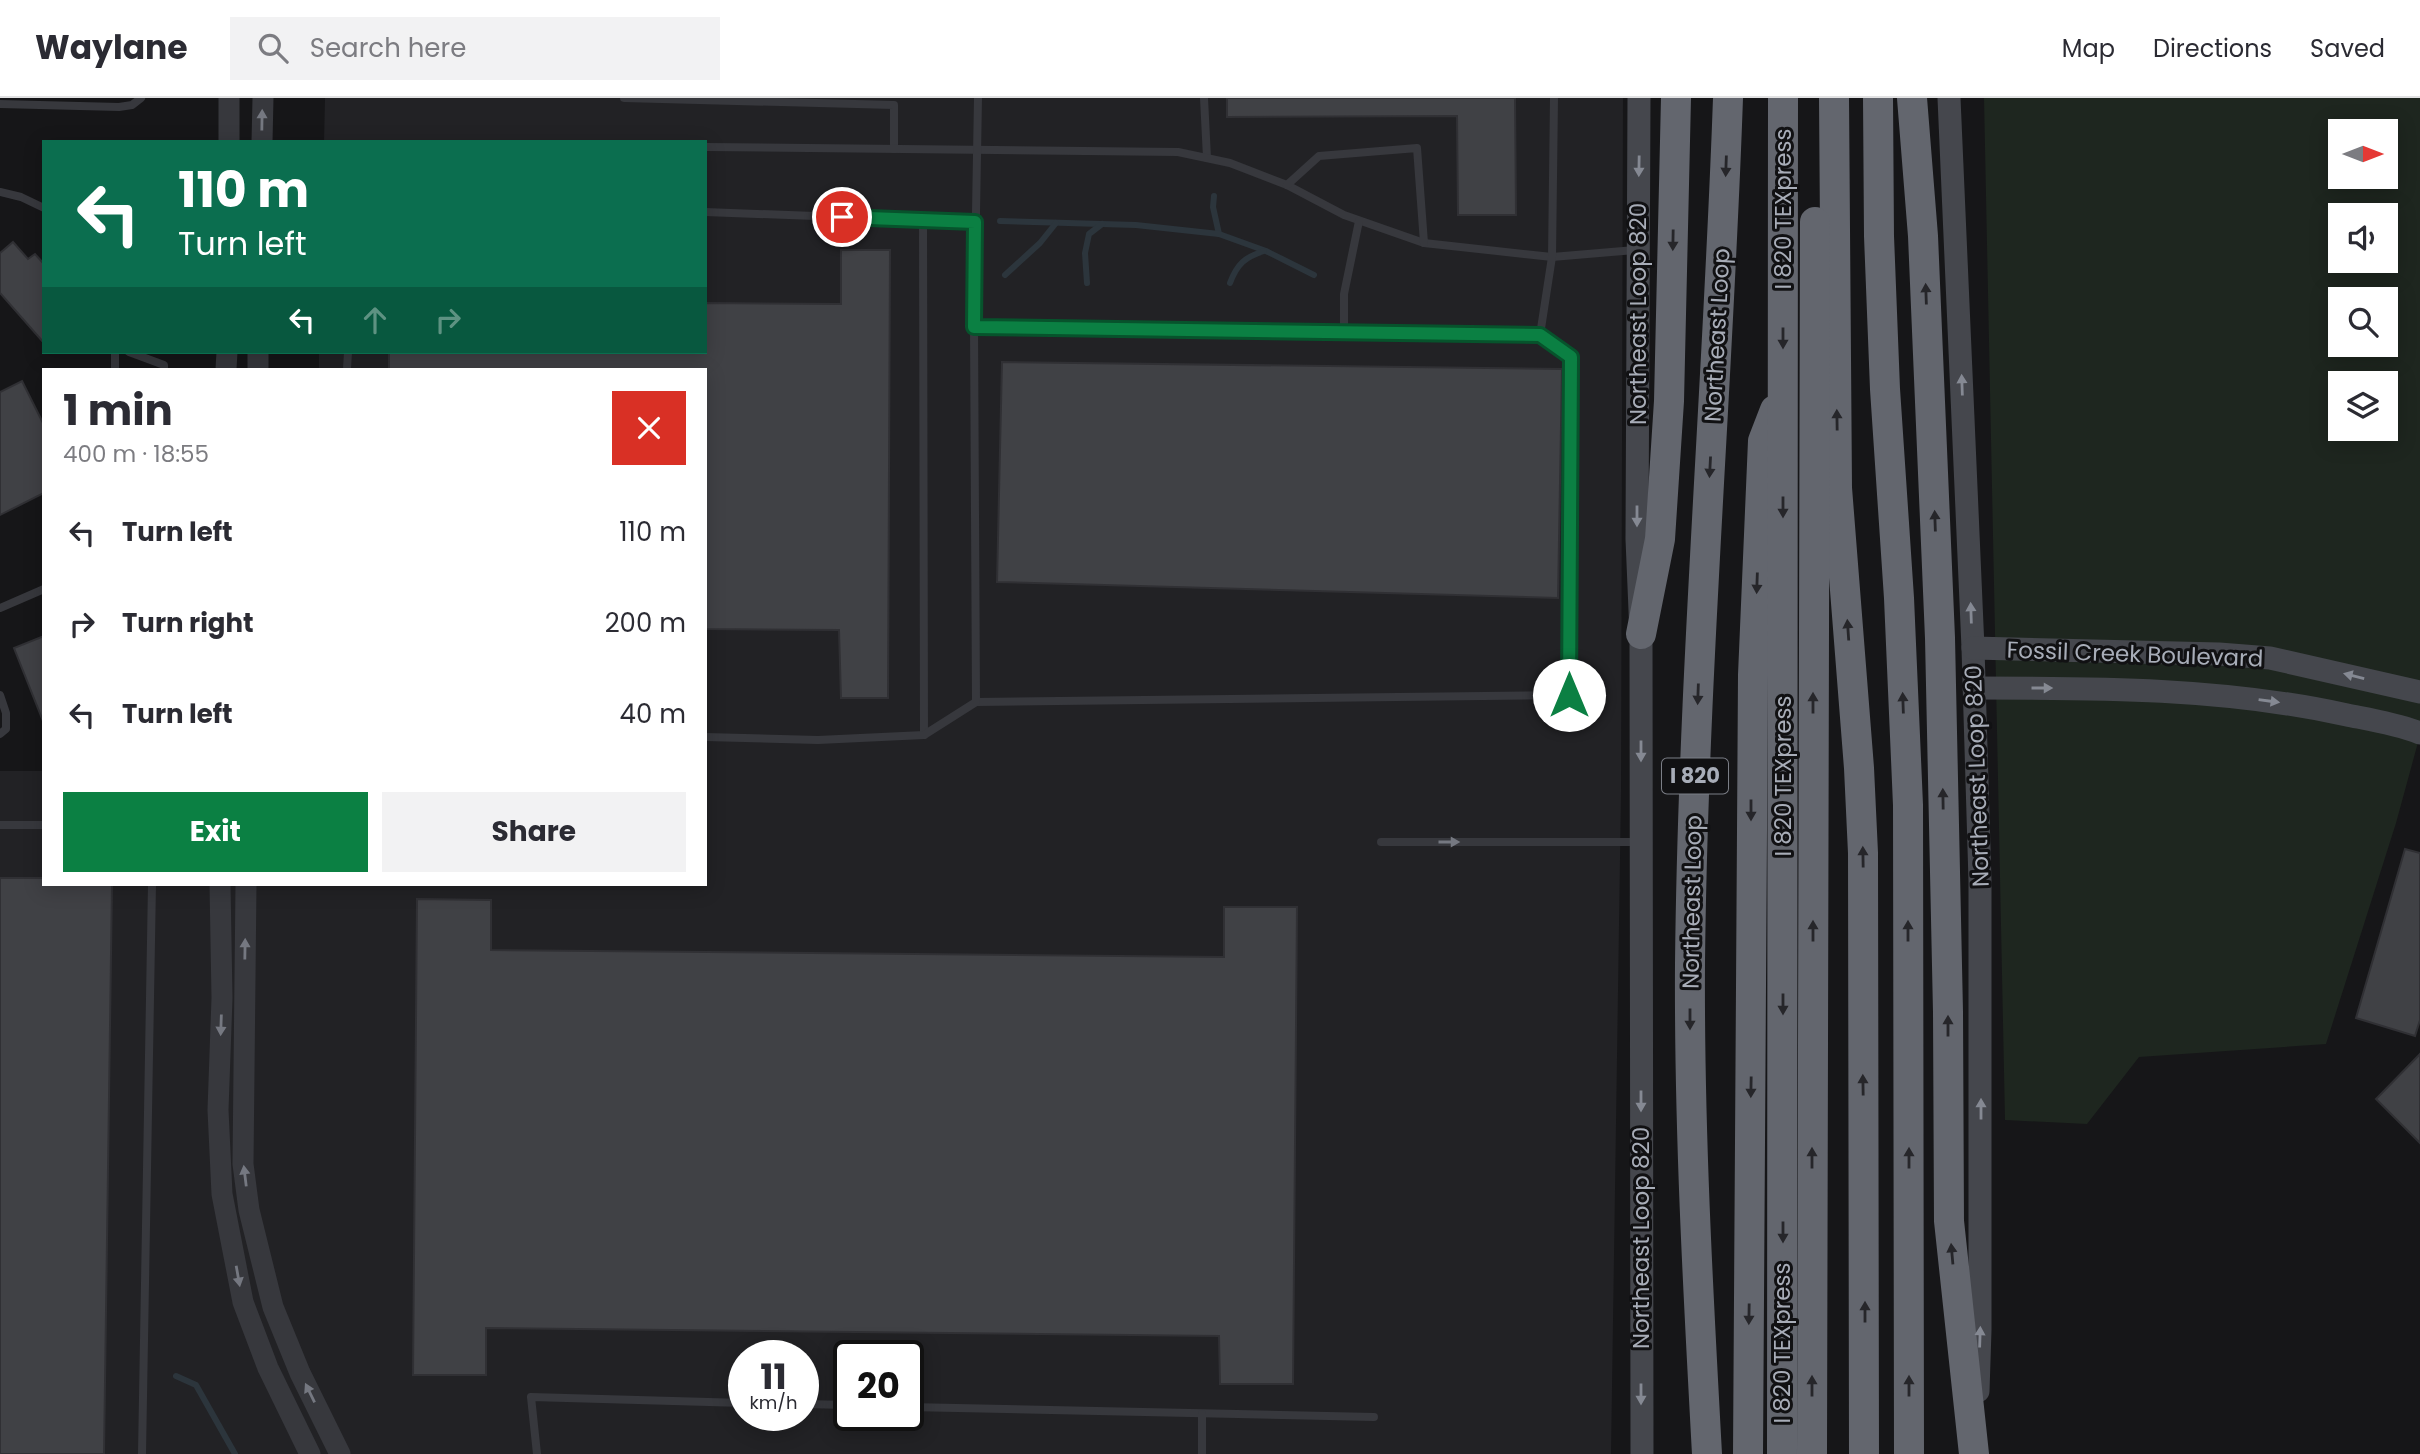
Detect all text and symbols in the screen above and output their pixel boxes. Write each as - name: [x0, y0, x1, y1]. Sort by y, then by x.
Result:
- search box: [230, 17, 720, 80]
- text: Waylane: [35, 24, 188, 71]
- icon: search: [254, 29, 292, 67]
- text: Search here: [310, 30, 466, 66]
- text: Map: [2062, 32, 2115, 65]
- text: Directions: [2153, 32, 2272, 65]
- text: Saved: [2310, 32, 2385, 65]
- one-way arrow: [257, 109, 268, 131]
- north arrow: [2328, 119, 2398, 189]
- map controls: [2328, 119, 2398, 441]
- street label: I 820 TEXpress: [1767, 128, 1799, 290]
- one-way arrow: [1633, 155, 1644, 177]
- one-way arrow: [1720, 155, 1731, 177]
- text: 110 m: [178, 156, 309, 224]
- icon: left: [63, 168, 154, 259]
- pin: [812, 187, 872, 247]
- icon: arrive: [823, 198, 861, 236]
- street label: Northeast Loop 820: [1622, 203, 1654, 425]
- button: sound: [2328, 203, 2398, 273]
- text: Turn left: [178, 221, 307, 266]
- one-way arrow: [1667, 229, 1678, 251]
- street label: Northeast Loop: [1696, 247, 1738, 423]
- one-way arrow: [1920, 282, 1931, 304]
- button: search: [2328, 287, 2398, 357]
- icon: left: [283, 301, 321, 339]
- icon: ahead: [356, 301, 394, 339]
- icon: right: [429, 301, 467, 339]
- one-way arrow: [1777, 327, 1789, 349]
- button: layers: [2328, 371, 2398, 441]
- one-way arrow: [1956, 374, 1967, 396]
- text: 1 min: [63, 381, 173, 440]
- button: close: [612, 391, 686, 465]
- one-way arrow: [1831, 409, 1843, 431]
- text: 400 m · 18:55: [63, 438, 209, 470]
- one-way arrow: [1704, 456, 1715, 478]
- one-way arrow: [1777, 497, 1789, 519]
- one-way arrow: [1631, 505, 1643, 527]
- one-way arrow: [1929, 510, 1940, 532]
- icon: left: [63, 514, 101, 552]
- text: Turn left: [122, 514, 233, 550]
- text: 110 m: [619, 514, 686, 550]
- one-way arrow: [1751, 572, 1762, 594]
- one-way arrow: [1966, 601, 1977, 623]
- icon: right: [63, 605, 101, 643]
- text: Turn right: [122, 605, 254, 641]
- text: 200 m: [605, 605, 686, 641]
- one-way arrow: [1842, 619, 1853, 641]
- street label: Fossil Creek Boulevard: [2006, 634, 2264, 674]
- position arrow: [1532, 658, 1606, 732]
- street label: Northeast Loop 820: [1957, 664, 1997, 888]
- one-way arrow: [2343, 670, 2365, 681]
- one-way arrow: [2031, 682, 2053, 694]
- one-way arrow: [1692, 683, 1703, 705]
- one-way arrow: [1807, 692, 1819, 714]
- one-way arrow: [1898, 692, 1909, 714]
- street label: I 820 TEXpress: [1767, 695, 1799, 857]
- icon: left: [63, 696, 101, 734]
- text: Turn left: [122, 696, 233, 732]
- text: 40 m: [620, 696, 686, 732]
- one-way arrow: [2258, 696, 2280, 707]
- one-way arrow: [1635, 740, 1647, 762]
- road number: I 820: [1662, 758, 1728, 794]
- one-way arrow: [1938, 788, 1949, 810]
- button: Exit: [63, 792, 368, 872]
- button: Share: [382, 792, 686, 872]
- one-way arrow: [1745, 800, 1757, 822]
- street label: Northeast Loop: [1674, 815, 1710, 989]
- one-way arrow: [1439, 836, 1461, 848]
- one-way arrow: [1857, 846, 1869, 868]
- one-way arrow: [1807, 920, 1819, 942]
- one-way arrow: [1903, 920, 1914, 942]
- one-way arrow: [239, 938, 251, 960]
- one-way arrow: [1777, 994, 1789, 1016]
- one-way arrow: [1684, 1009, 1696, 1031]
- one-way arrow: [215, 1015, 227, 1037]
- one-way arrow: [1942, 1015, 1954, 1037]
- one-way arrow: [1857, 1074, 1869, 1096]
- one-way arrow: [1745, 1076, 1757, 1098]
- one-way arrow: [1635, 1090, 1647, 1112]
- one-way arrow: [1975, 1098, 1987, 1120]
- street label: Northeast Loop 820: [1625, 1127, 1657, 1349]
- one-way arrow: [1806, 1147, 1818, 1169]
- one-way arrow: [1903, 1147, 1915, 1169]
- one-way arrow: [239, 1165, 250, 1187]
- one-way arrow: [1777, 1221, 1788, 1243]
- one-way arrow: [1947, 1242, 1958, 1264]
- street label: I 820 TEXpress: [1766, 1262, 1798, 1424]
- one-way arrow: [233, 1265, 244, 1287]
- one-way arrow: [1859, 1301, 1871, 1323]
- one-way arrow: [1743, 1304, 1755, 1326]
- one-way arrow: [1974, 1326, 1985, 1348]
- speed limit sign: 20: [833, 1340, 924, 1431]
- text: 11: [760, 1352, 787, 1401]
- one-way arrow: [1806, 1375, 1818, 1397]
- one-way arrow: [1903, 1375, 1915, 1397]
- one-way arrow: [305, 1383, 316, 1403]
- one-way arrow: [1635, 1383, 1647, 1405]
- text: km/h: [750, 1390, 797, 1415]

